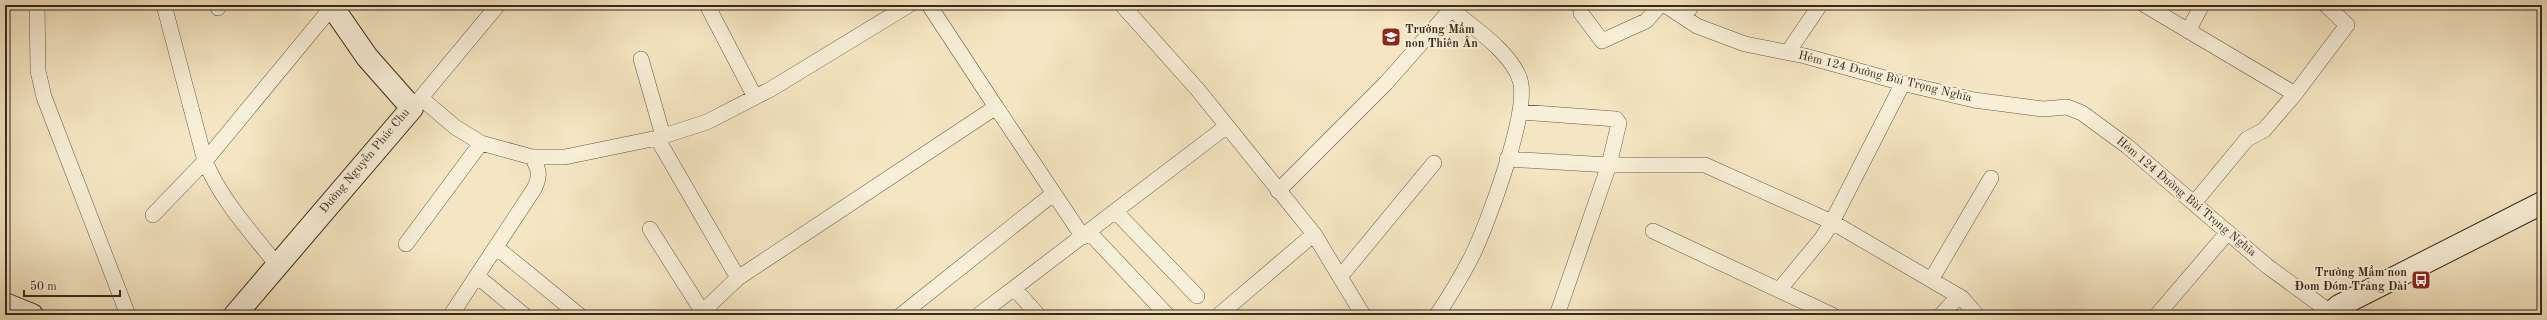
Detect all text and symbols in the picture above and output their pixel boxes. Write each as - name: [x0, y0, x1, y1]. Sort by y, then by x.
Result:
- place label: Trường Mầm non Thiên Ân: [1405, 22, 1478, 50]
- school or university icon: Trường Mầm non Thiên Ân: [1380, 26, 1402, 48]
- street label: Hẻm 124 Đường Bùi Trọng Nghĩa: [1797, 50, 1973, 104]
- street label: Đường Nguyễn Phúc Chu: [317, 105, 412, 215]
- street label: Hẻm 124 Đường Bùi Trọng Nghĩa: [2114, 135, 2258, 259]
- place label: Trường Mầm non Đom Đóm Trảng Dài: [2294, 265, 2407, 293]
- bus stop icon: Trường Mầm non Đom Đóm Trảng Dài: [2410, 269, 2432, 291]
- scale bar: [24, 272, 120, 298]
- text: 50 m: [30, 280, 57, 293]

